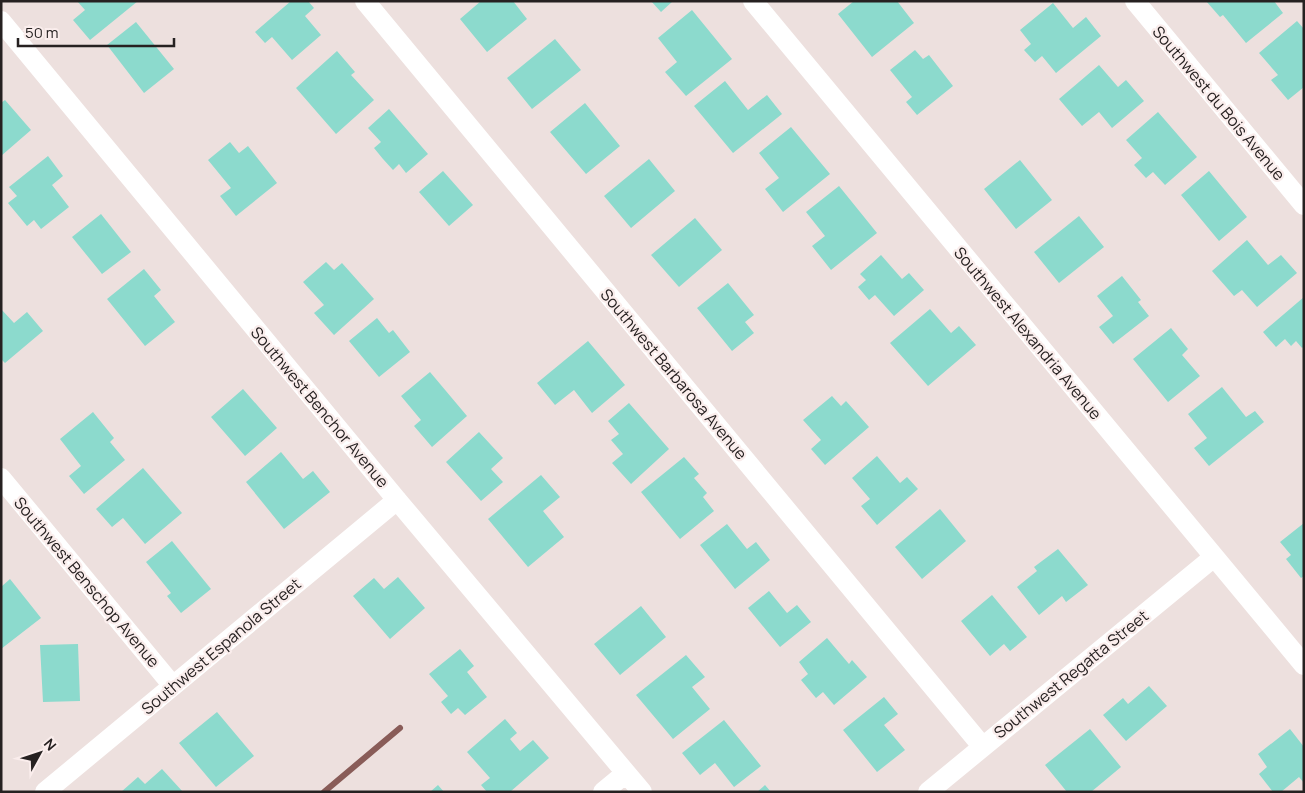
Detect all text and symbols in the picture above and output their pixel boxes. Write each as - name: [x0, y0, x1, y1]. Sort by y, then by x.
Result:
- scale bar: [18, 15, 174, 47]
- street label: Southwest du Bois Avenue: [1148, 21, 1290, 185]
- text: 50 m: [25, 22, 59, 43]
- street label: Southwest Alexandria Avenue: [949, 242, 1107, 424]
- street label: Southwest Barbarosa Avenue: [596, 284, 752, 464]
- street label: Southwest Benchor Avenue: [246, 322, 394, 492]
- street label: Southwest Benschop Avenue: [9, 492, 165, 672]
- street label: Southwest Espanola Street: [137, 573, 305, 719]
- street label: Southwest Regatta Street: [989, 605, 1153, 743]
- north arrow: [15, 728, 65, 778]
- text: N: [40, 734, 61, 754]

